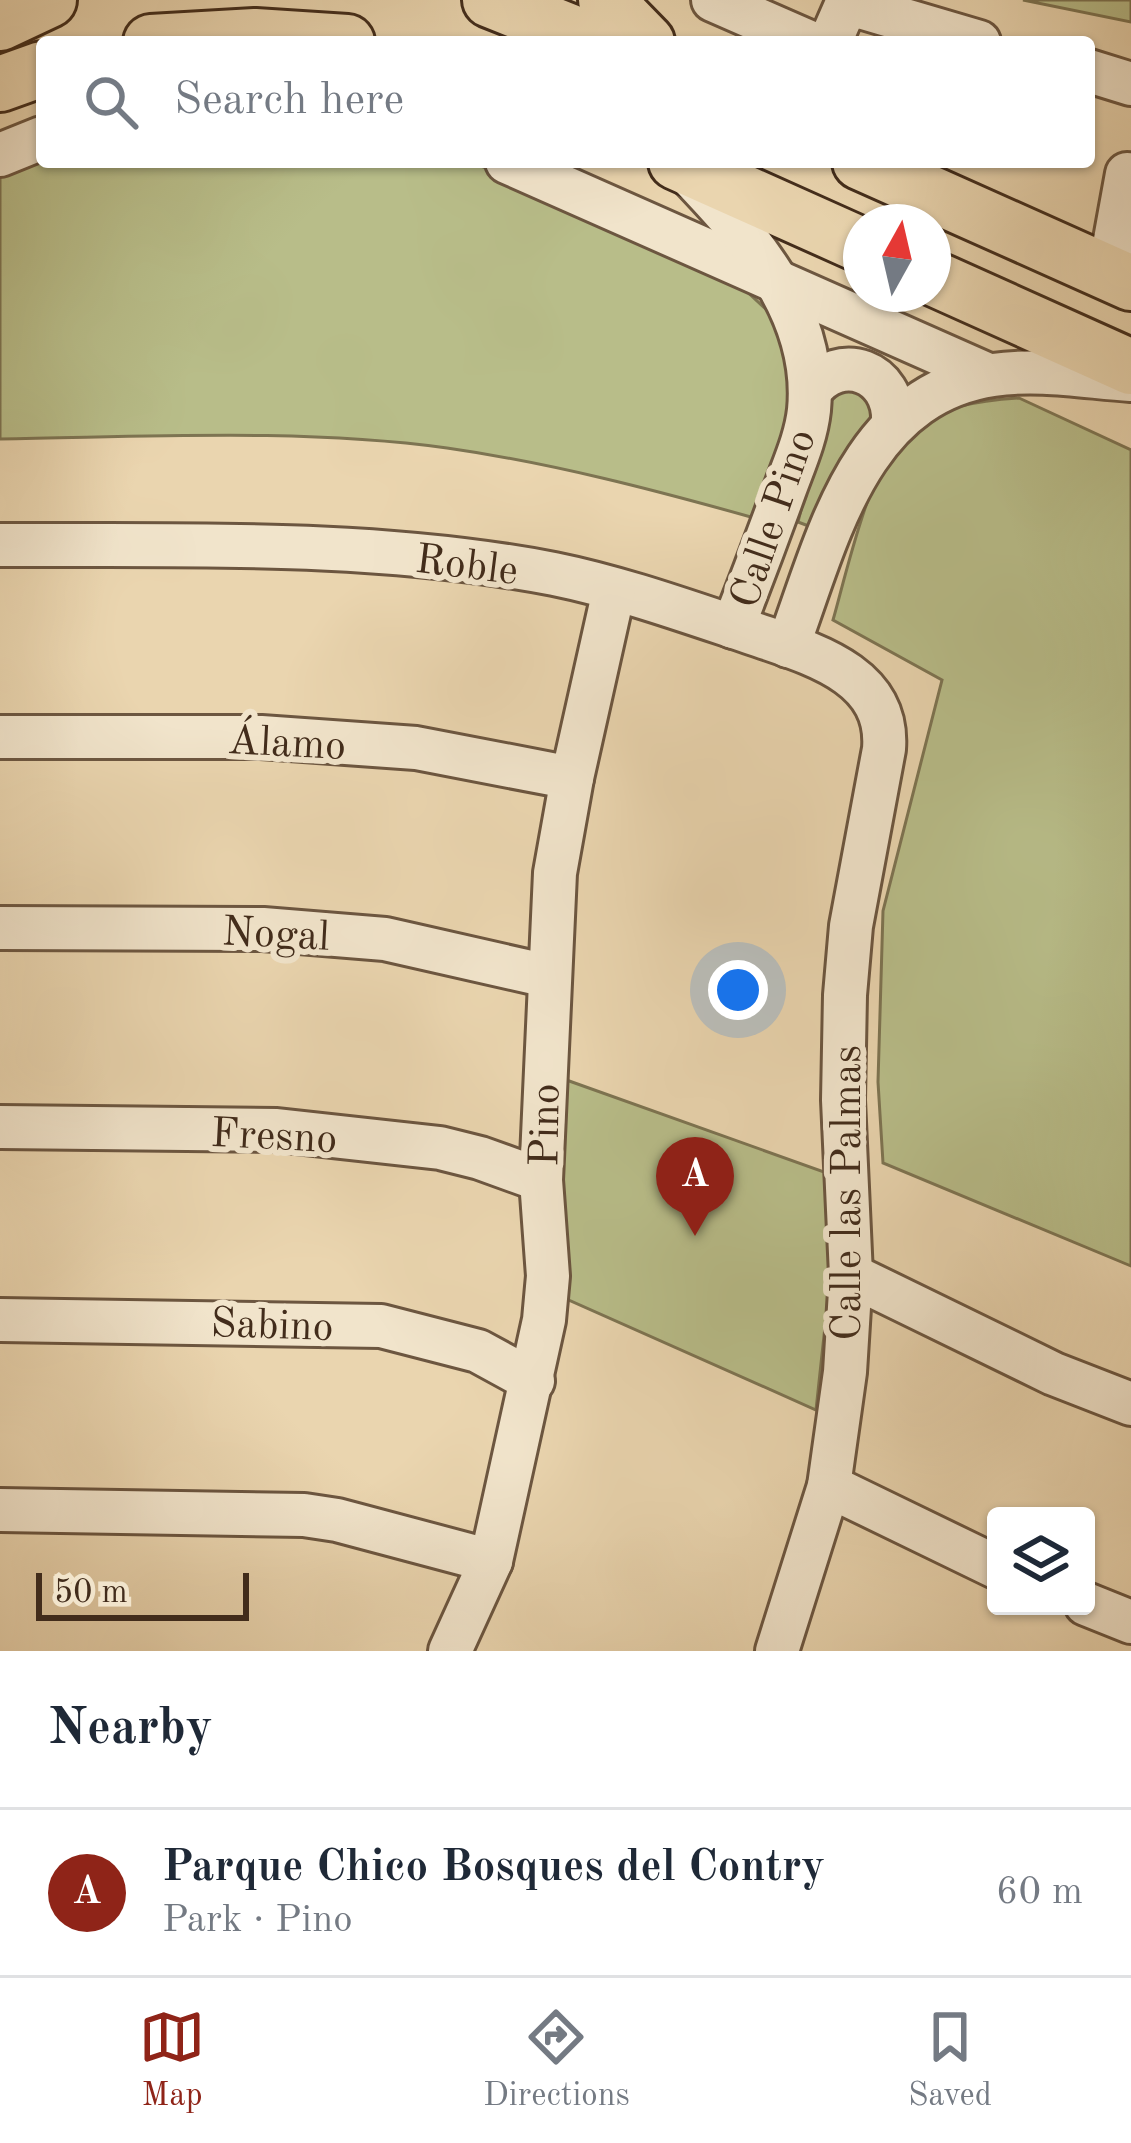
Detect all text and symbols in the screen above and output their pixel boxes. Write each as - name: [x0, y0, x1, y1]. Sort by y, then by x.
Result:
- search box: [36, 36, 1095, 168]
- icon: search: [78, 69, 144, 135]
- text: Search here: [174, 79, 404, 124]
- north arrow: [843, 204, 951, 312]
- street label: Calle Pino: [725, 425, 825, 614]
- street label: Roble: [413, 540, 520, 594]
- street label: Álamo: [227, 713, 347, 769]
- street label: Nogal: [221, 912, 331, 960]
- your location: [708, 960, 768, 1020]
- street label: Calle las Palmas: [828, 1045, 870, 1341]
- street label: Pino: [525, 1083, 569, 1167]
- street label: Fresno: [209, 1114, 338, 1162]
- pin: A: [656, 1137, 734, 1236]
- street label: Sabino: [210, 1304, 334, 1350]
- map controls: [987, 1507, 1095, 1615]
- button: layers: [987, 1507, 1095, 1615]
- scale bar: [36, 1567, 249, 1620]
- text: 50 m: [54, 1577, 128, 1610]
- text: Nearby: [48, 1704, 213, 1755]
- text: Parque Chico Bosques del Contry: [162, 1846, 825, 1891]
- text: A: [72, 1873, 102, 1912]
- text: 60 m: [996, 1873, 1083, 1912]
- text: Park · Pino: [162, 1901, 353, 1940]
- tab: Map: [139, 2004, 205, 2117]
- tab: Directions: [483, 2004, 630, 2117]
- tab: Saved: [908, 2004, 992, 2117]

